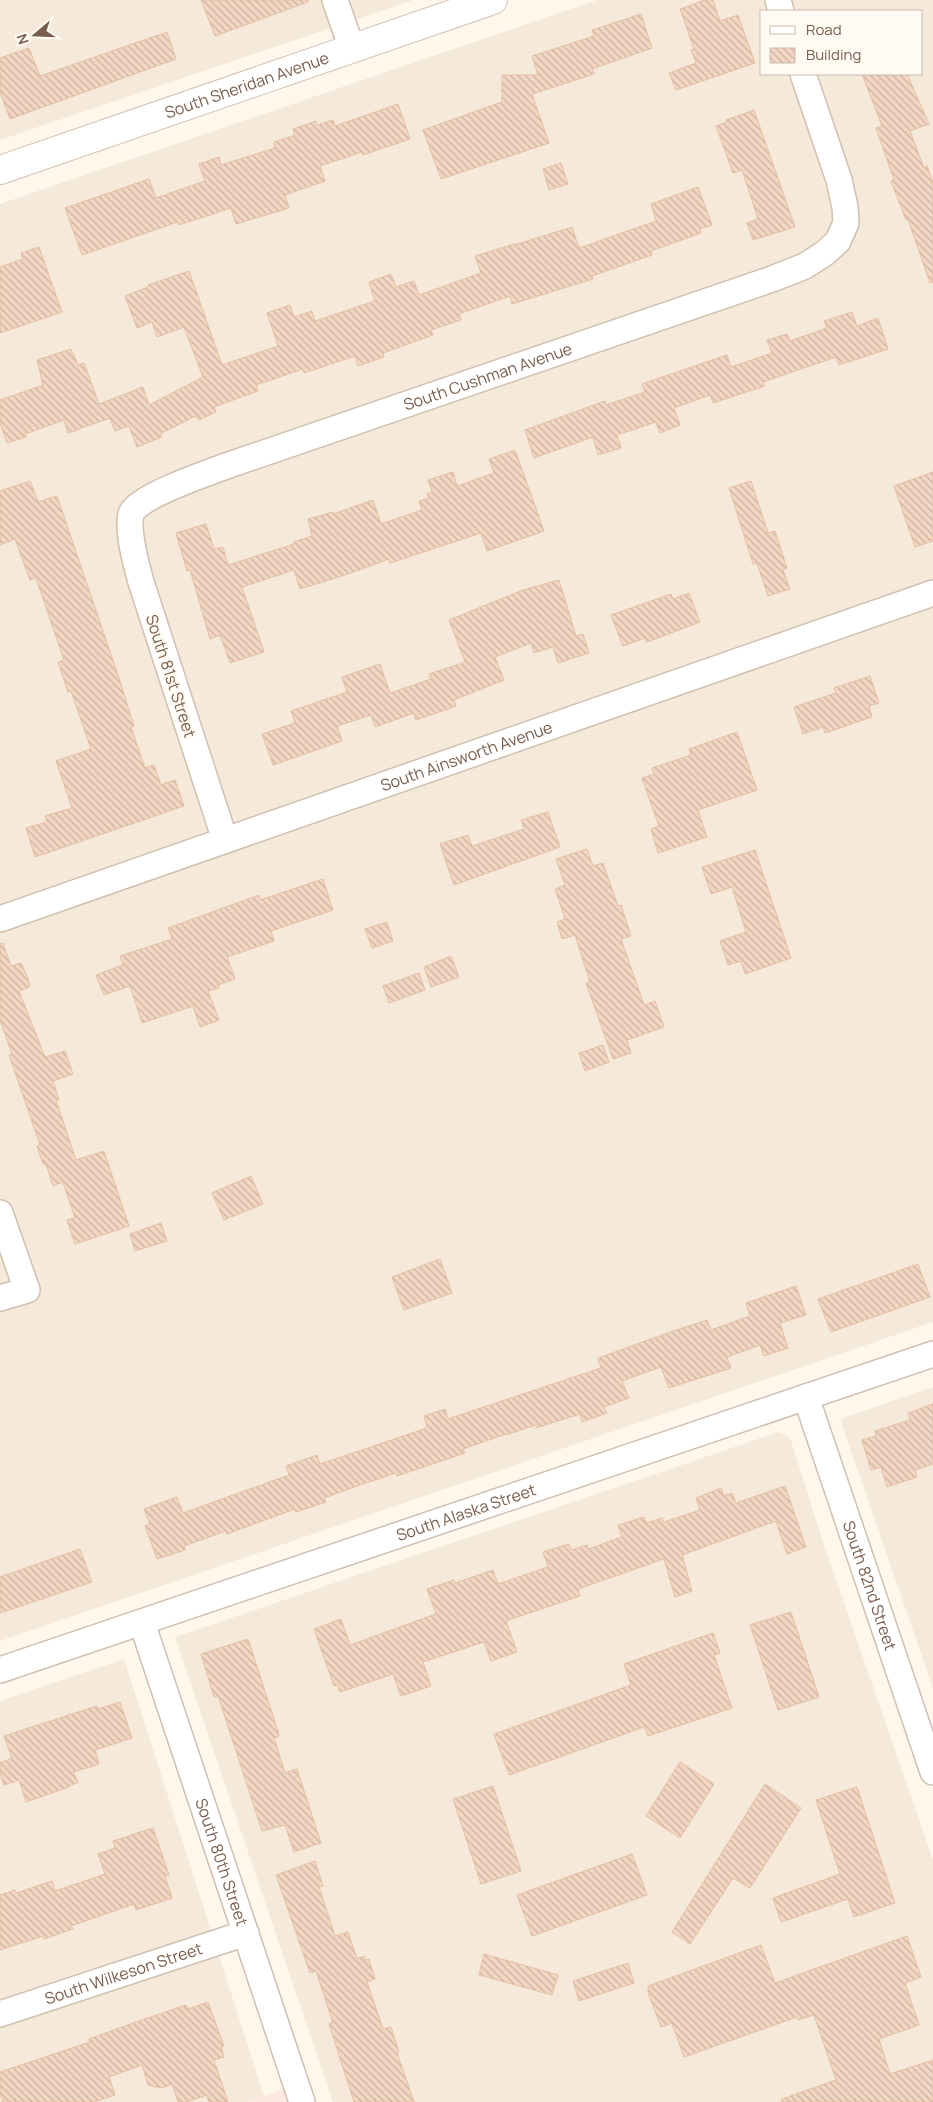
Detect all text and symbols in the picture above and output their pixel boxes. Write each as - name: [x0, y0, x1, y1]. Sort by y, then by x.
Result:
- north arrow: [10, 10, 60, 60]
- legend: [760, 10, 923, 75]
- text: Road: [806, 19, 842, 40]
- text: N: [12, 32, 33, 47]
- text: Building: [806, 44, 861, 65]
- street label: South Sheridan Avenue: [162, 46, 332, 123]
- street label: South Cushman Avenue: [400, 337, 575, 415]
- street label: South 81st Street: [141, 612, 201, 740]
- street label: South Ainsworth Avenue: [377, 716, 555, 796]
- street label: South Alaska Street: [393, 1478, 539, 1546]
- street label: South 82nd Street: [838, 1518, 902, 1653]
- street label: South 80th Street: [190, 1795, 253, 1929]
- street label: South Wilkeson Street: [42, 1937, 205, 2010]

